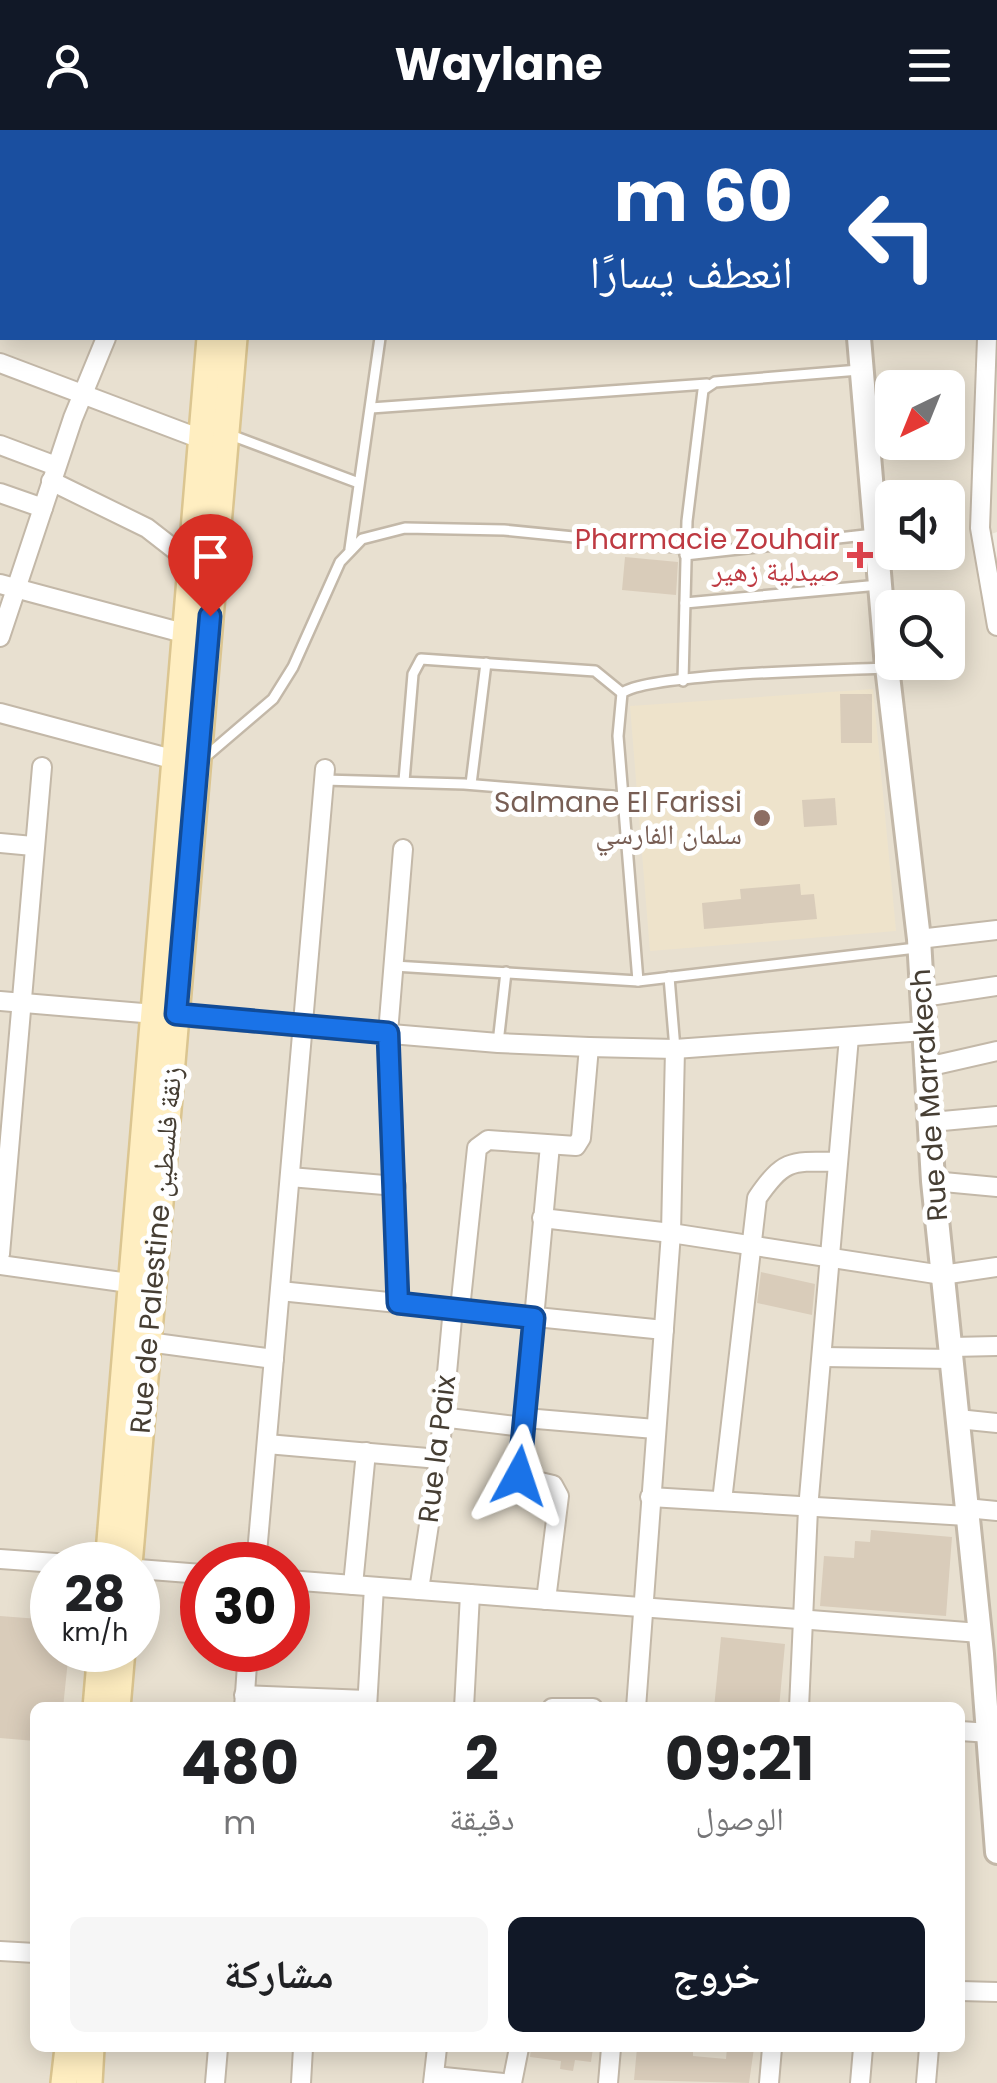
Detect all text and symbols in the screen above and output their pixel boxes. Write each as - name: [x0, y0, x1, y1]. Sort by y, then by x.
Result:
- text: Waylane: [394, 33, 603, 96]
- icon: person: [40, 38, 95, 93]
- icon: menu: [902, 38, 957, 93]
- text: 60 m: [614, 147, 793, 246]
- icon: left: [828, 170, 958, 300]
- text: انعطف يسارًا: [589, 241, 793, 304]
- north arrow: [875, 370, 965, 460]
- map controls: [875, 370, 965, 680]
- button: sound: [875, 480, 965, 570]
- pin: [168, 514, 253, 617]
- place label: Pharmacie Zouhair صيدلية زهير: [575, 520, 840, 591]
- icon: arrive: [183, 529, 238, 584]
- marker: Pharmacie Zouhair صيدلية زهير: [849, 544, 871, 566]
- button: search: [875, 590, 965, 680]
- place label: Salmane El Farissi سلمان الفارسي: [494, 783, 742, 857]
- marker: Salmane El Farissi سلمان الفارسي: [751, 807, 773, 829]
- street label: Rue de Marrakech: [901, 967, 957, 1223]
- street label: Rue de Palestine زنقة فلسطين: [121, 1065, 191, 1435]
- street label: Rue la Paix: [409, 1372, 465, 1525]
- position arrow: [467, 1424, 571, 1528]
- speed limit sign: 30: [180, 1542, 310, 1672]
- text: 28: [65, 1559, 125, 1630]
- text: km/h: [62, 1615, 128, 1650]
- text: 2: [465, 1717, 499, 1801]
- text: 09:21: [665, 1717, 815, 1801]
- text: 480: [180, 1721, 299, 1805]
- text: دقيقة: [449, 1796, 514, 1841]
- text: الوصول: [695, 1796, 784, 1841]
- text: m: [223, 1800, 256, 1845]
- button: مشاركة: [70, 1917, 488, 2032]
- button: خروج: [508, 1917, 925, 2032]

